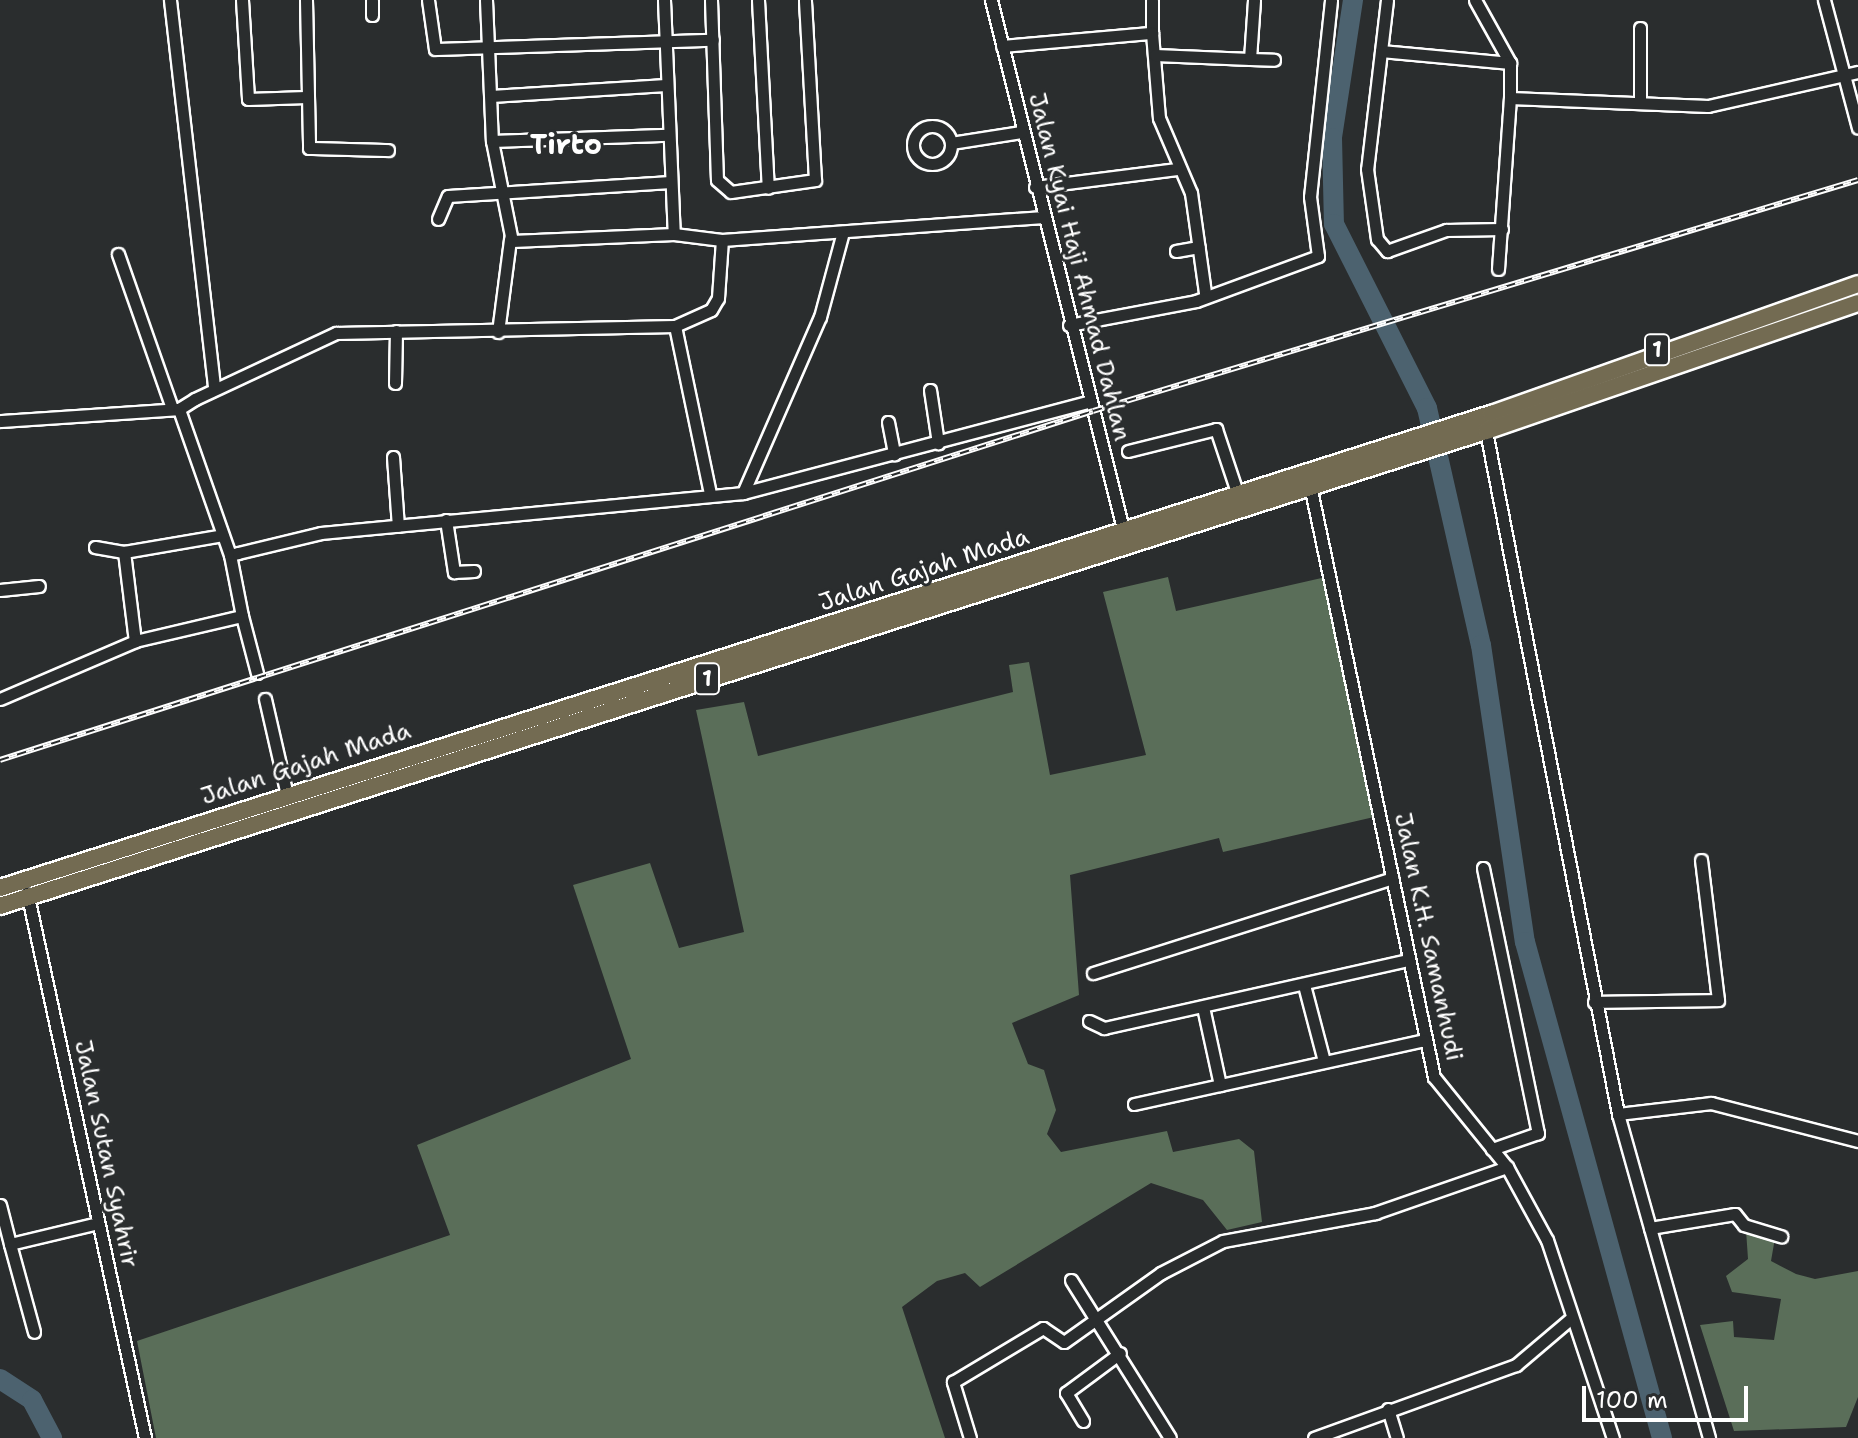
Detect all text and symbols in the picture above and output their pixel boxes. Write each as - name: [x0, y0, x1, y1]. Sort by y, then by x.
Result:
- street label: Jalan Kyai Haji Ahmad Dahlan: [1022, 90, 1136, 444]
- district label: Tirto: [530, 127, 602, 161]
- road number: 1: [1643, 332, 1671, 368]
- street label: Jalan Gajah Mada: [815, 522, 1033, 618]
- road number: 1: [693, 661, 721, 697]
- street label: Jalan Gajah Mada: [197, 716, 415, 812]
- street label: Jalan K.H. Samanhudi: [1388, 810, 1468, 1064]
- street label: Jalan Sutan Syahrir: [68, 1037, 144, 1271]
- scale bar: [1586, 1370, 1752, 1420]
- text: 100 m: [1596, 1384, 1668, 1416]

